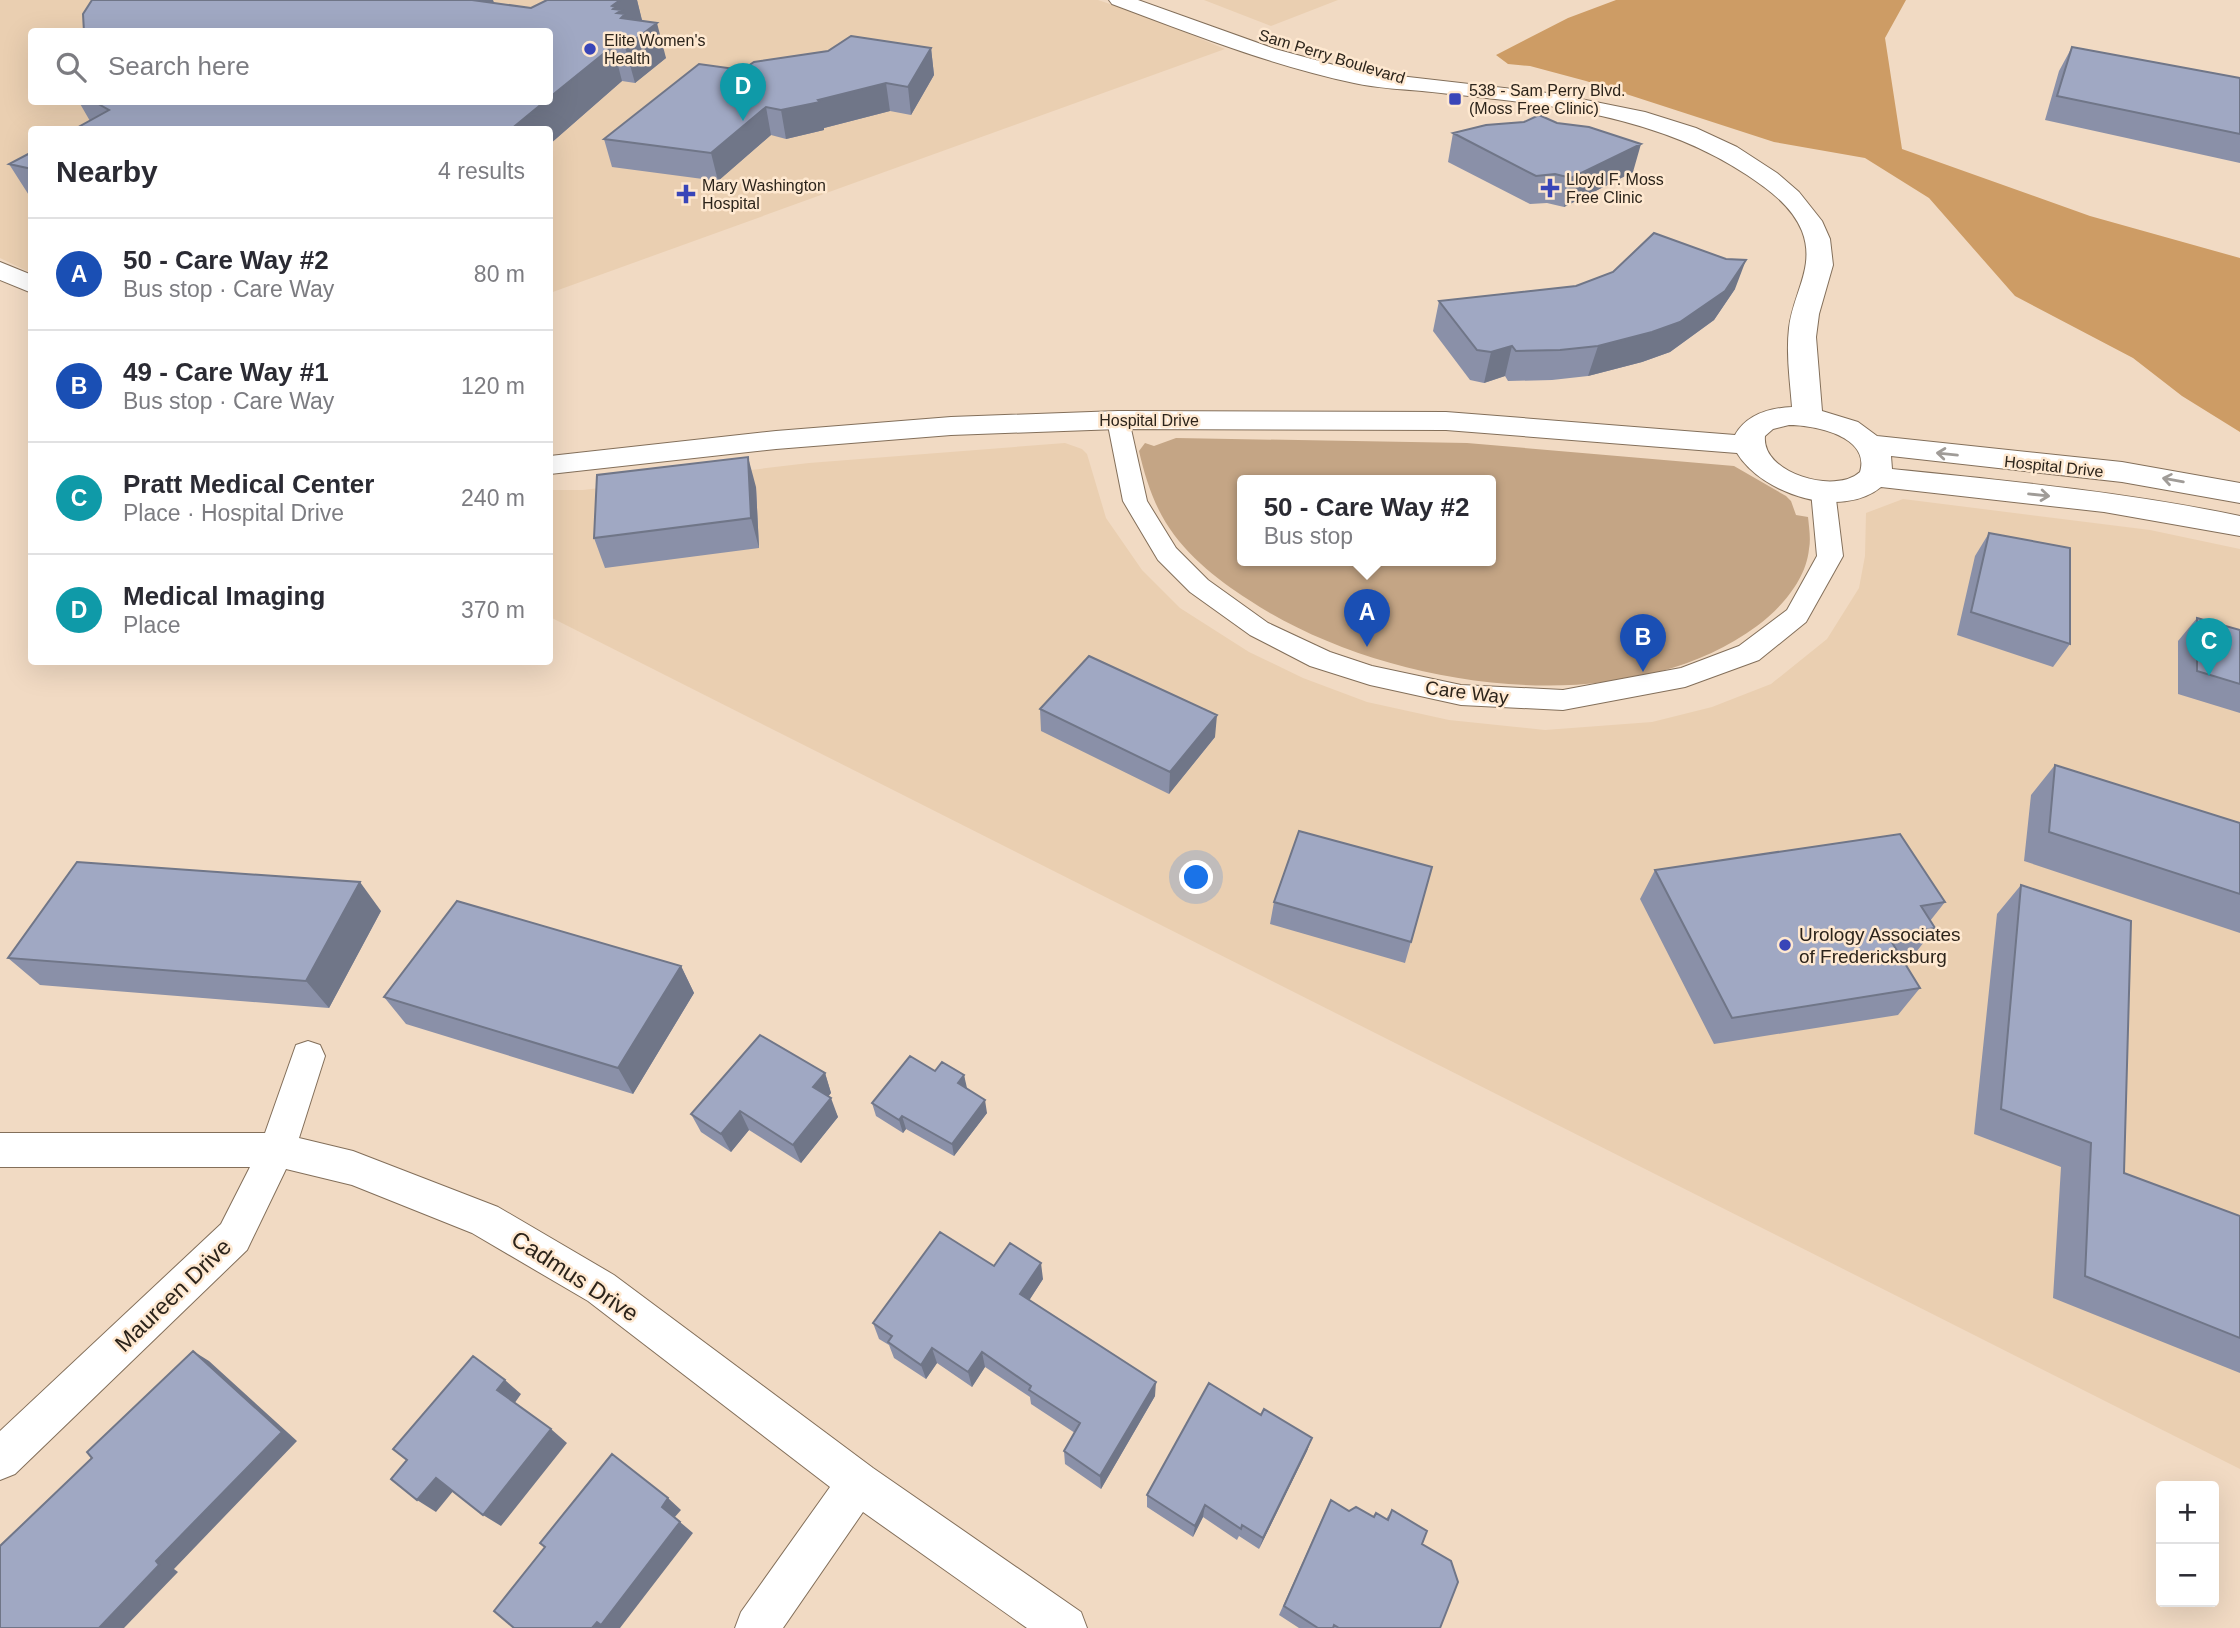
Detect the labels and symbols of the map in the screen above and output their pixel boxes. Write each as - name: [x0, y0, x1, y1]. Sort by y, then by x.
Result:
- street label: Sam Perry Boulevard: [1257, 26, 1407, 87]
- place label: Elite Women's Health: [604, 32, 705, 67]
- marker: Elite Women's Health: [582, 41, 598, 57]
- pin: D: [720, 63, 766, 121]
- place label: 538 - Sam Perry Blvd. (Moss Free Clinic): [1469, 82, 1626, 117]
- marker: 538 - Sam Perry Blvd. (Moss Free Clinic): [1447, 91, 1463, 107]
- place label: Lloyd F. Moss Free Clinic: [1566, 171, 1664, 206]
- place label: Mary Washington Hospital: [702, 177, 826, 212]
- marker: Lloyd F. Moss Free Clinic: [1540, 178, 1560, 198]
- marker: Mary Washington Hospital: [676, 184, 696, 204]
- street label: Hospital Drive: [1099, 412, 1199, 429]
- one-way arrow: [1936, 448, 1959, 461]
- street label: Hospital Drive: [2004, 453, 2104, 480]
- one-way arrow: [2162, 473, 2185, 486]
- one-way arrow: [2027, 489, 2050, 502]
- pin: A: [1344, 589, 1390, 647]
- pin: B: [1620, 614, 1666, 672]
- pin: C: [2186, 618, 2232, 676]
- street label: Care Way: [1424, 677, 1510, 708]
- your location: [1179, 860, 1213, 894]
- place label: Urology Associates of Fredericksburg: [1799, 924, 1961, 967]
- marker: Urology Associates of Fredericksburg: [1777, 937, 1793, 953]
- street label: Cadmus Drive: [507, 1225, 643, 1327]
- street label: Maureen Drive: [110, 1233, 236, 1357]

